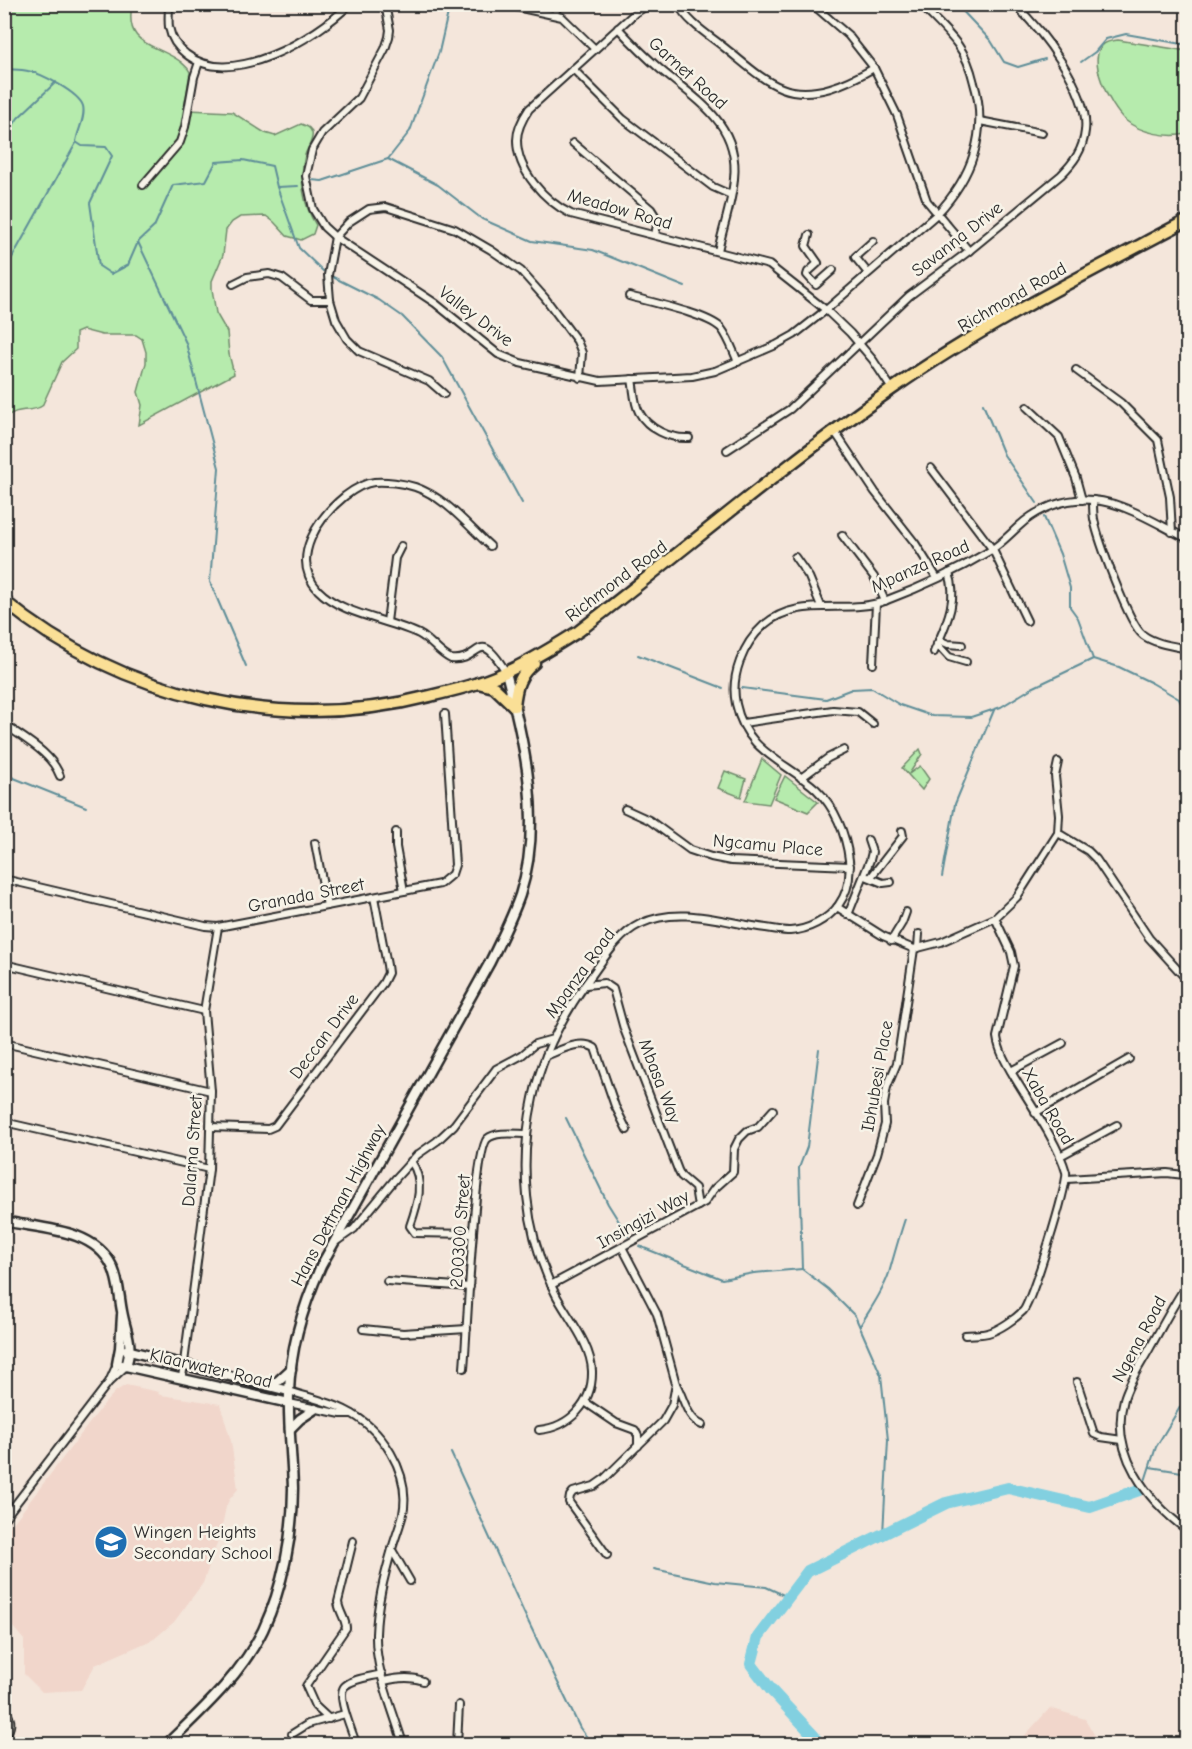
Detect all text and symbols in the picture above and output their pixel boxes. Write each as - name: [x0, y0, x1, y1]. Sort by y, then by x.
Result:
- street label: Garnet Road: [644, 33, 731, 114]
- street label: Meadow Road: [565, 185, 675, 234]
- street label: Savanna Drive: [908, 197, 1007, 281]
- street label: Richmond Road: [954, 258, 1070, 337]
- street label: Valley Drive: [434, 282, 517, 351]
- street label: Mpanza Road: [868, 535, 973, 597]
- street label: Richmond Road: [561, 536, 671, 626]
- street label: Ngcamu Place: [712, 830, 824, 861]
- street label: Granada Street: [246, 874, 367, 917]
- street label: Mpanza Road: [541, 924, 620, 1022]
- street label: Deccan Drive: [285, 989, 363, 1083]
- street label: Ibhubesi Place: [857, 1019, 898, 1133]
- street label: Mbasa Way: [634, 1036, 686, 1127]
- street label: Xaba Road: [1017, 1064, 1078, 1148]
- street label: Dalarna Street: [178, 1094, 207, 1207]
- street label: Hans Dettman Highway: [287, 1120, 391, 1290]
- street label: 200300 Street: [446, 1173, 475, 1288]
- street label: Insingizi Way: [594, 1185, 694, 1253]
- street label: Ngena Road: [1108, 1293, 1171, 1386]
- street label: Klaarwater Road: [148, 1344, 274, 1393]
- place label: Wingen Heights Secondary School: [134, 1522, 272, 1564]
- school or university icon: Wingen Heights Secondary School: [93, 1524, 129, 1560]

